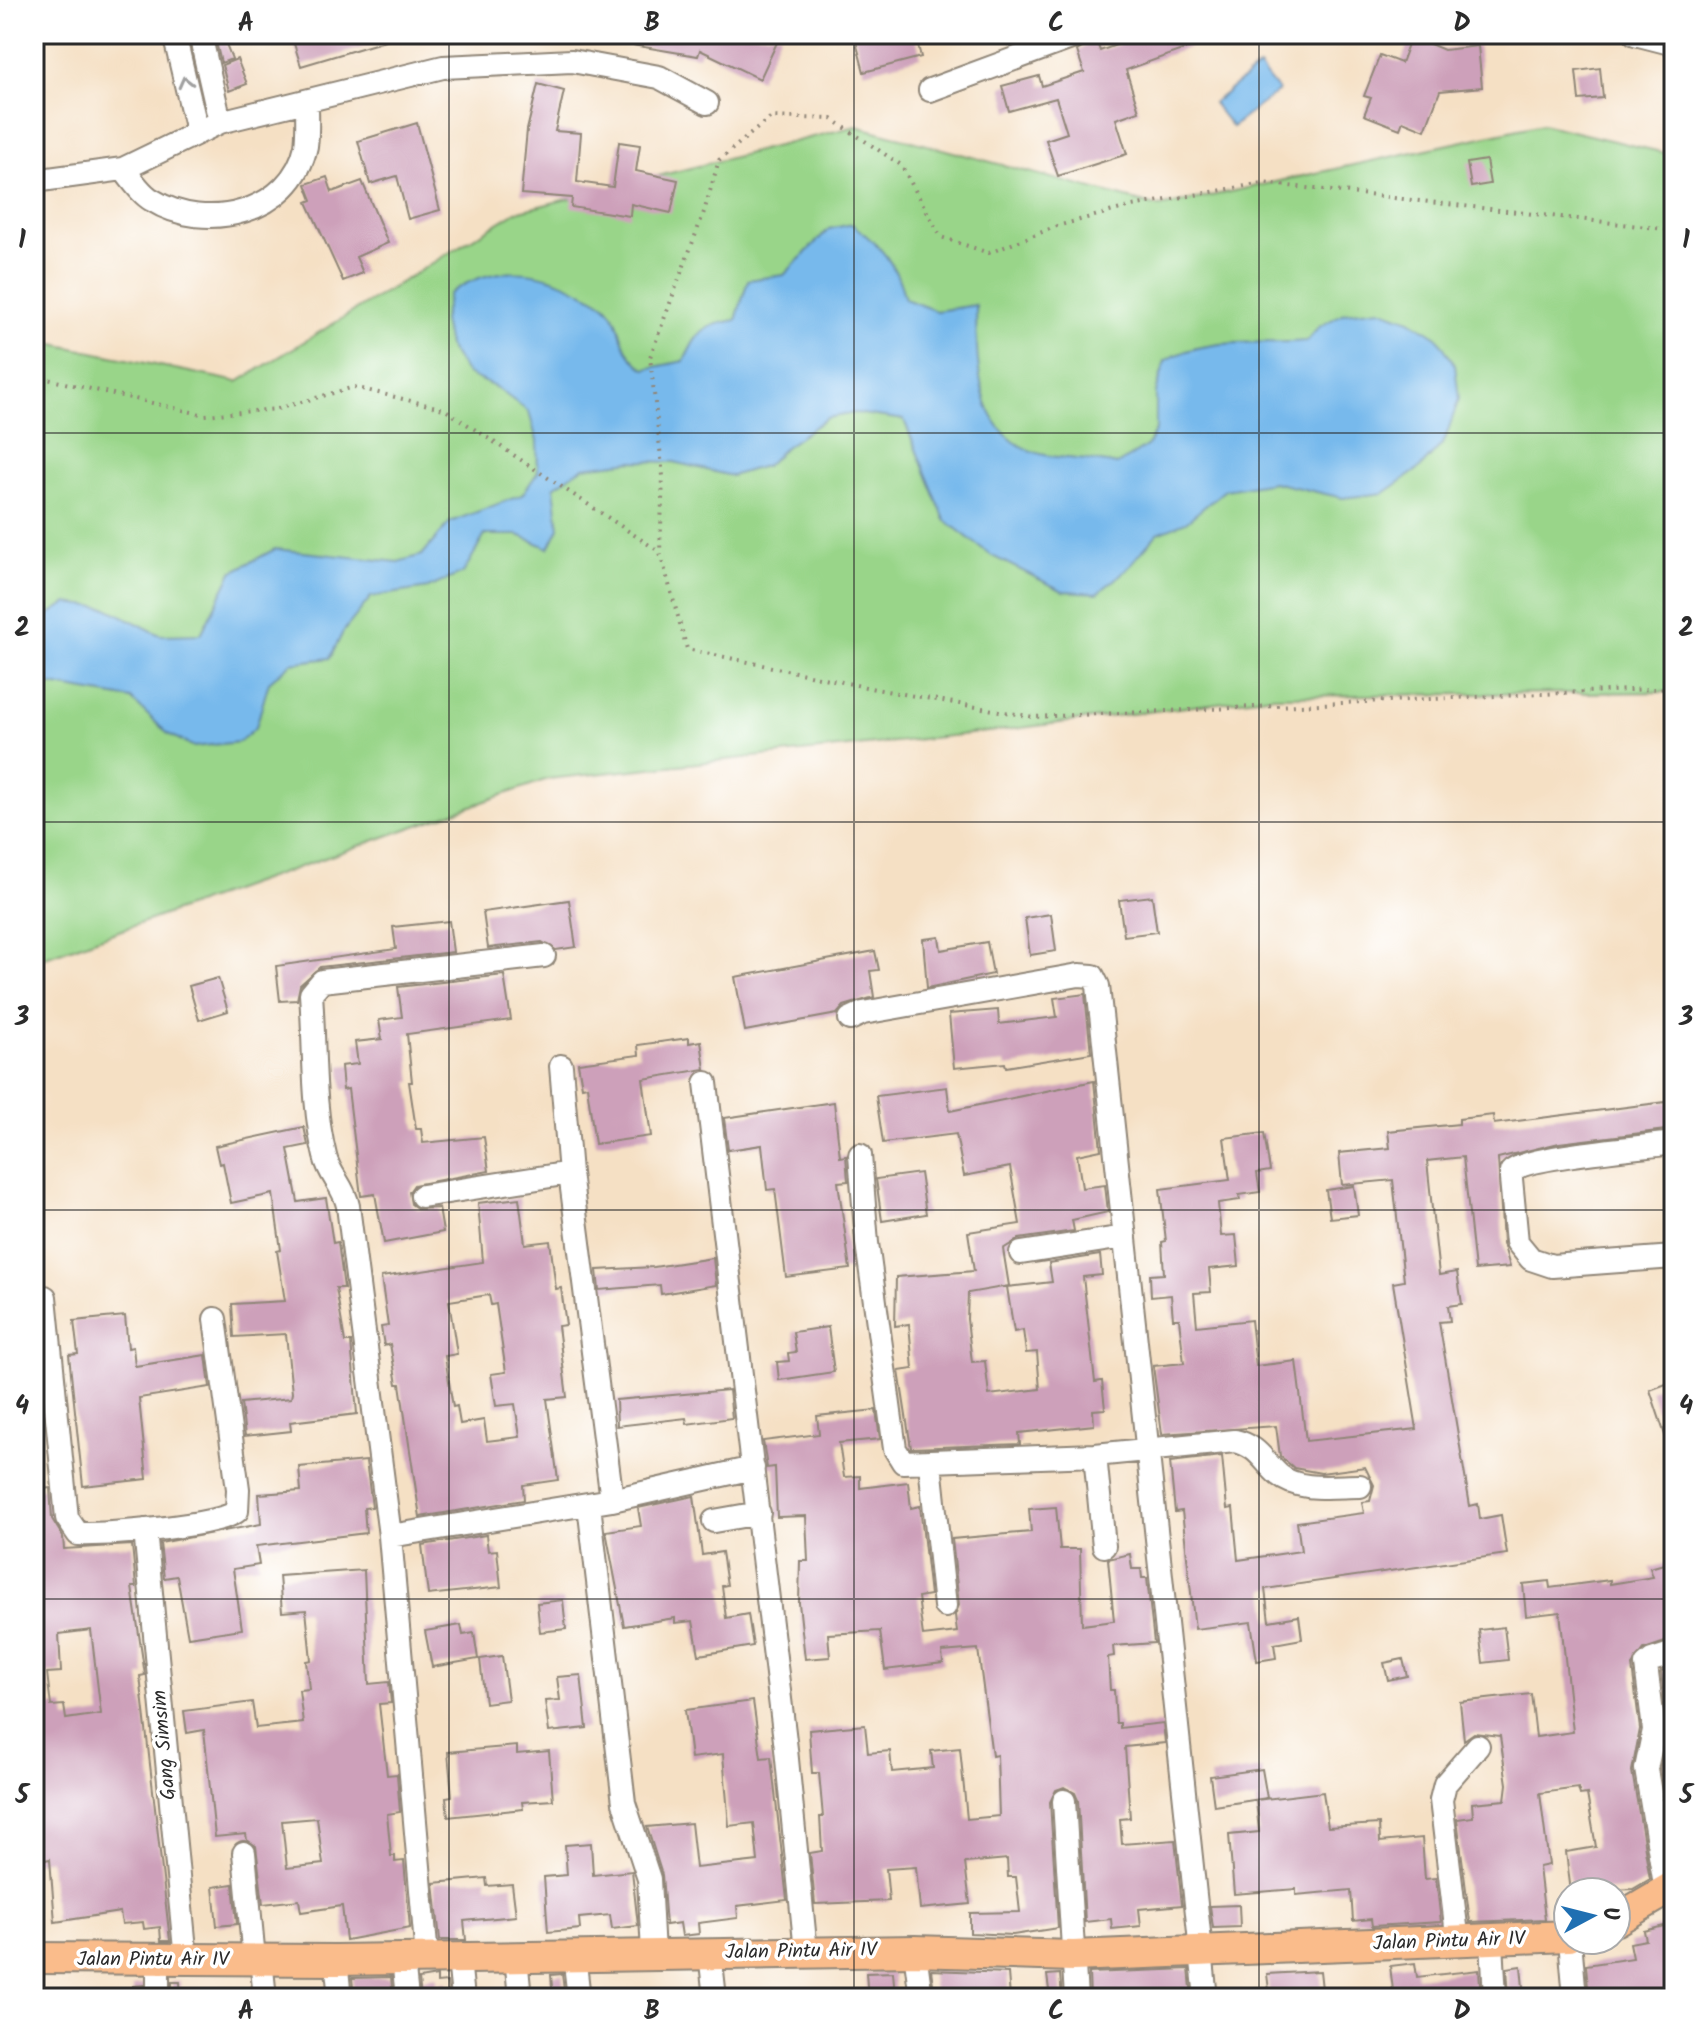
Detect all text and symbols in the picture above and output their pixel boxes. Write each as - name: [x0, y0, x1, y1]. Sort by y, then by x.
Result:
- text: A: [238, 3, 254, 45]
- text: B: [644, 3, 660, 45]
- text: C: [1048, 3, 1064, 45]
- text: D: [1453, 3, 1471, 45]
- one-way arrow: [178, 76, 195, 90]
- text: 1: [18, 220, 26, 262]
- text: 1: [1682, 220, 1690, 262]
- text: 2: [14, 608, 30, 650]
- text: 2: [1678, 608, 1694, 650]
- text: 3: [14, 997, 29, 1039]
- text: 3: [1678, 997, 1693, 1039]
- text: 4: [15, 1386, 29, 1428]
- text: 4: [1679, 1386, 1693, 1428]
- street label: Gang Simsim: [144, 1689, 186, 1801]
- text: 5: [14, 1775, 30, 1817]
- text: 5: [1678, 1775, 1694, 1817]
- north arrow: [1552, 1876, 1632, 1956]
- text: U: [1591, 1905, 1628, 1922]
- street label: Jalan Pintu Air IV: [1373, 1923, 1527, 1961]
- street label: Jalan Pintu Air IV: [725, 1935, 879, 1969]
- street label: Jalan Pintu Air IV: [77, 1944, 230, 1976]
- text: A: [238, 1991, 254, 2032]
- text: B: [644, 1991, 660, 2032]
- text: C: [1048, 1991, 1064, 2032]
- text: D: [1453, 1991, 1471, 2032]

